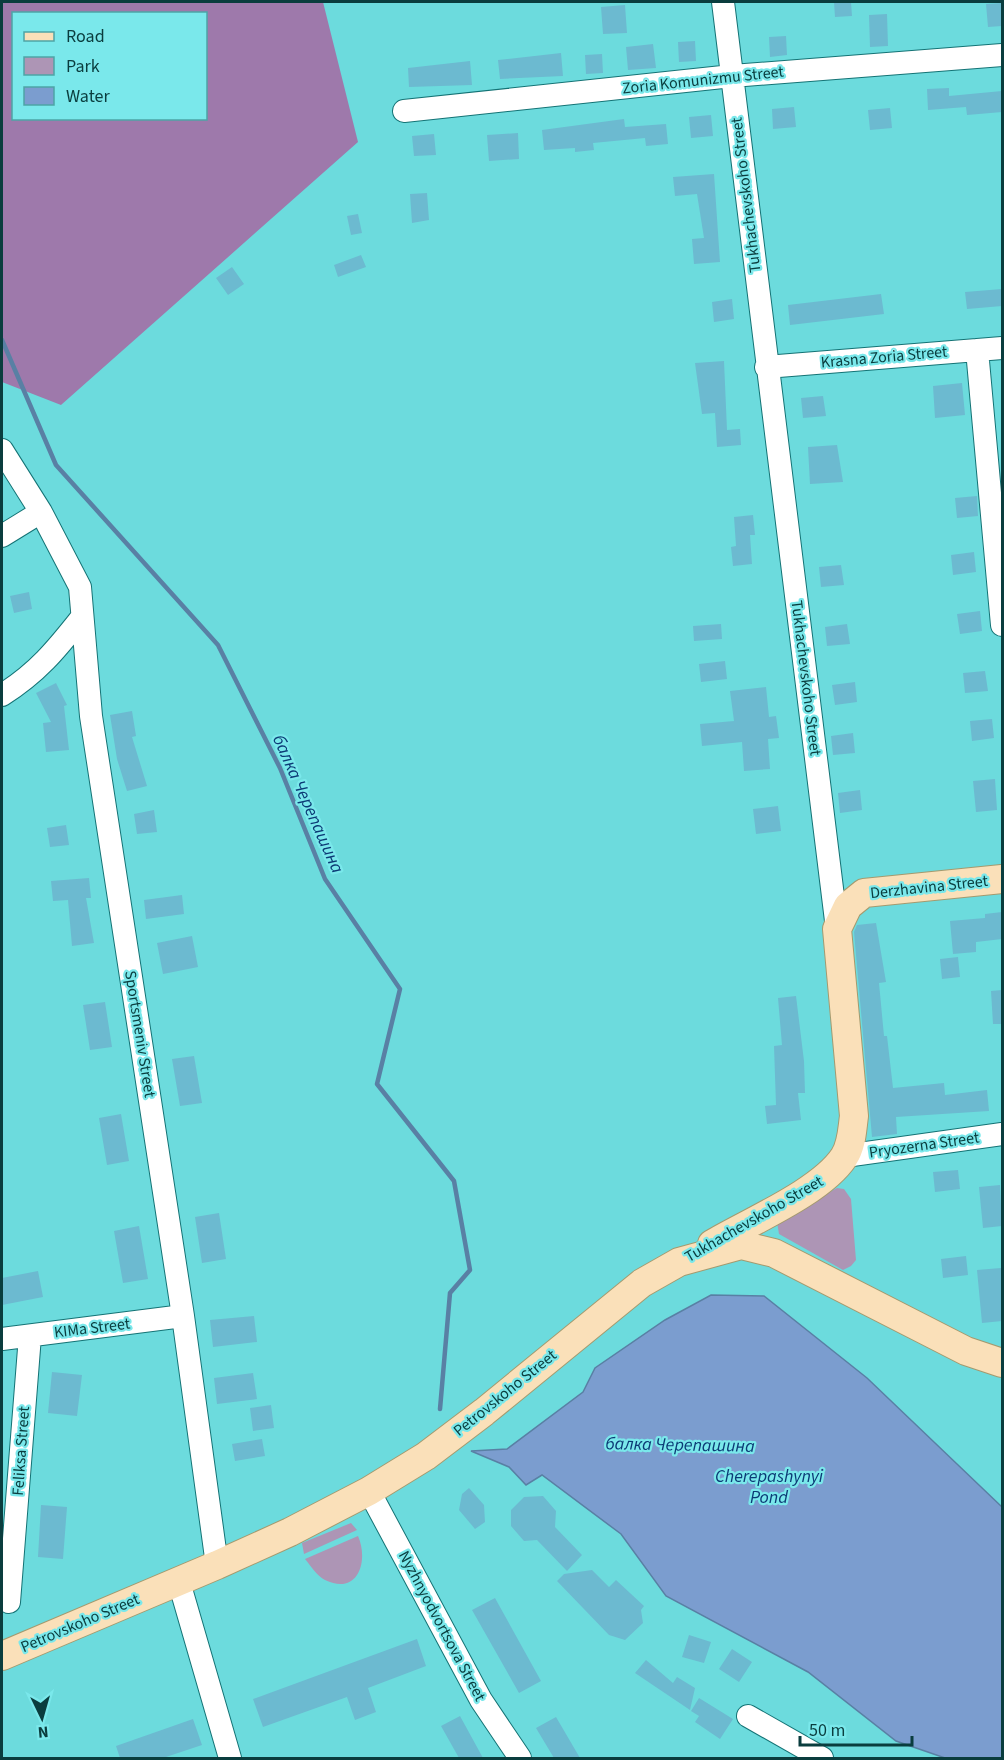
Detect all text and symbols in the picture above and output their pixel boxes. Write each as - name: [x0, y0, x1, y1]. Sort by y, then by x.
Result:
- legend: [12, 12, 207, 120]
- text: Road: [66, 24, 105, 49]
- text: Park: [66, 54, 100, 79]
- street label: Zoria Komunizmu Street: [621, 61, 785, 99]
- text: Water: [66, 84, 110, 109]
- street label: Tukhachevskoho Street: [725, 115, 766, 274]
- street label: Krasna Zoria Street: [820, 340, 949, 373]
- street label: Tukhachevskoho Street: [786, 599, 827, 758]
- water label: балка Черепашина: [266, 731, 350, 878]
- street label: Derzhavina Street: [869, 870, 990, 904]
- street label: Sportsmeniv Street: [119, 969, 161, 1100]
- street label: Pryozerna Street: [867, 1126, 981, 1164]
- street label: Tukhachevskoho Street: [681, 1170, 828, 1268]
- street label: KIMa Street: [53, 1312, 132, 1344]
- street label: Petrovskoho Street: [449, 1344, 562, 1442]
- street label: Feliksa Street: [7, 1405, 35, 1496]
- water label: балка Черепашина: [605, 1431, 755, 1459]
- water label: Cherepashynyi Pond: [715, 1464, 824, 1510]
- street label: Nyzhnyodvortsova Street: [393, 1547, 491, 1706]
- street label: Petrovskoho Street: [17, 1588, 143, 1658]
- north arrow: [12, 1688, 72, 1748]
- scale bar: [800, 1709, 912, 1747]
- text: 50 m: [809, 1718, 845, 1743]
- text: N: [37, 1721, 49, 1743]

